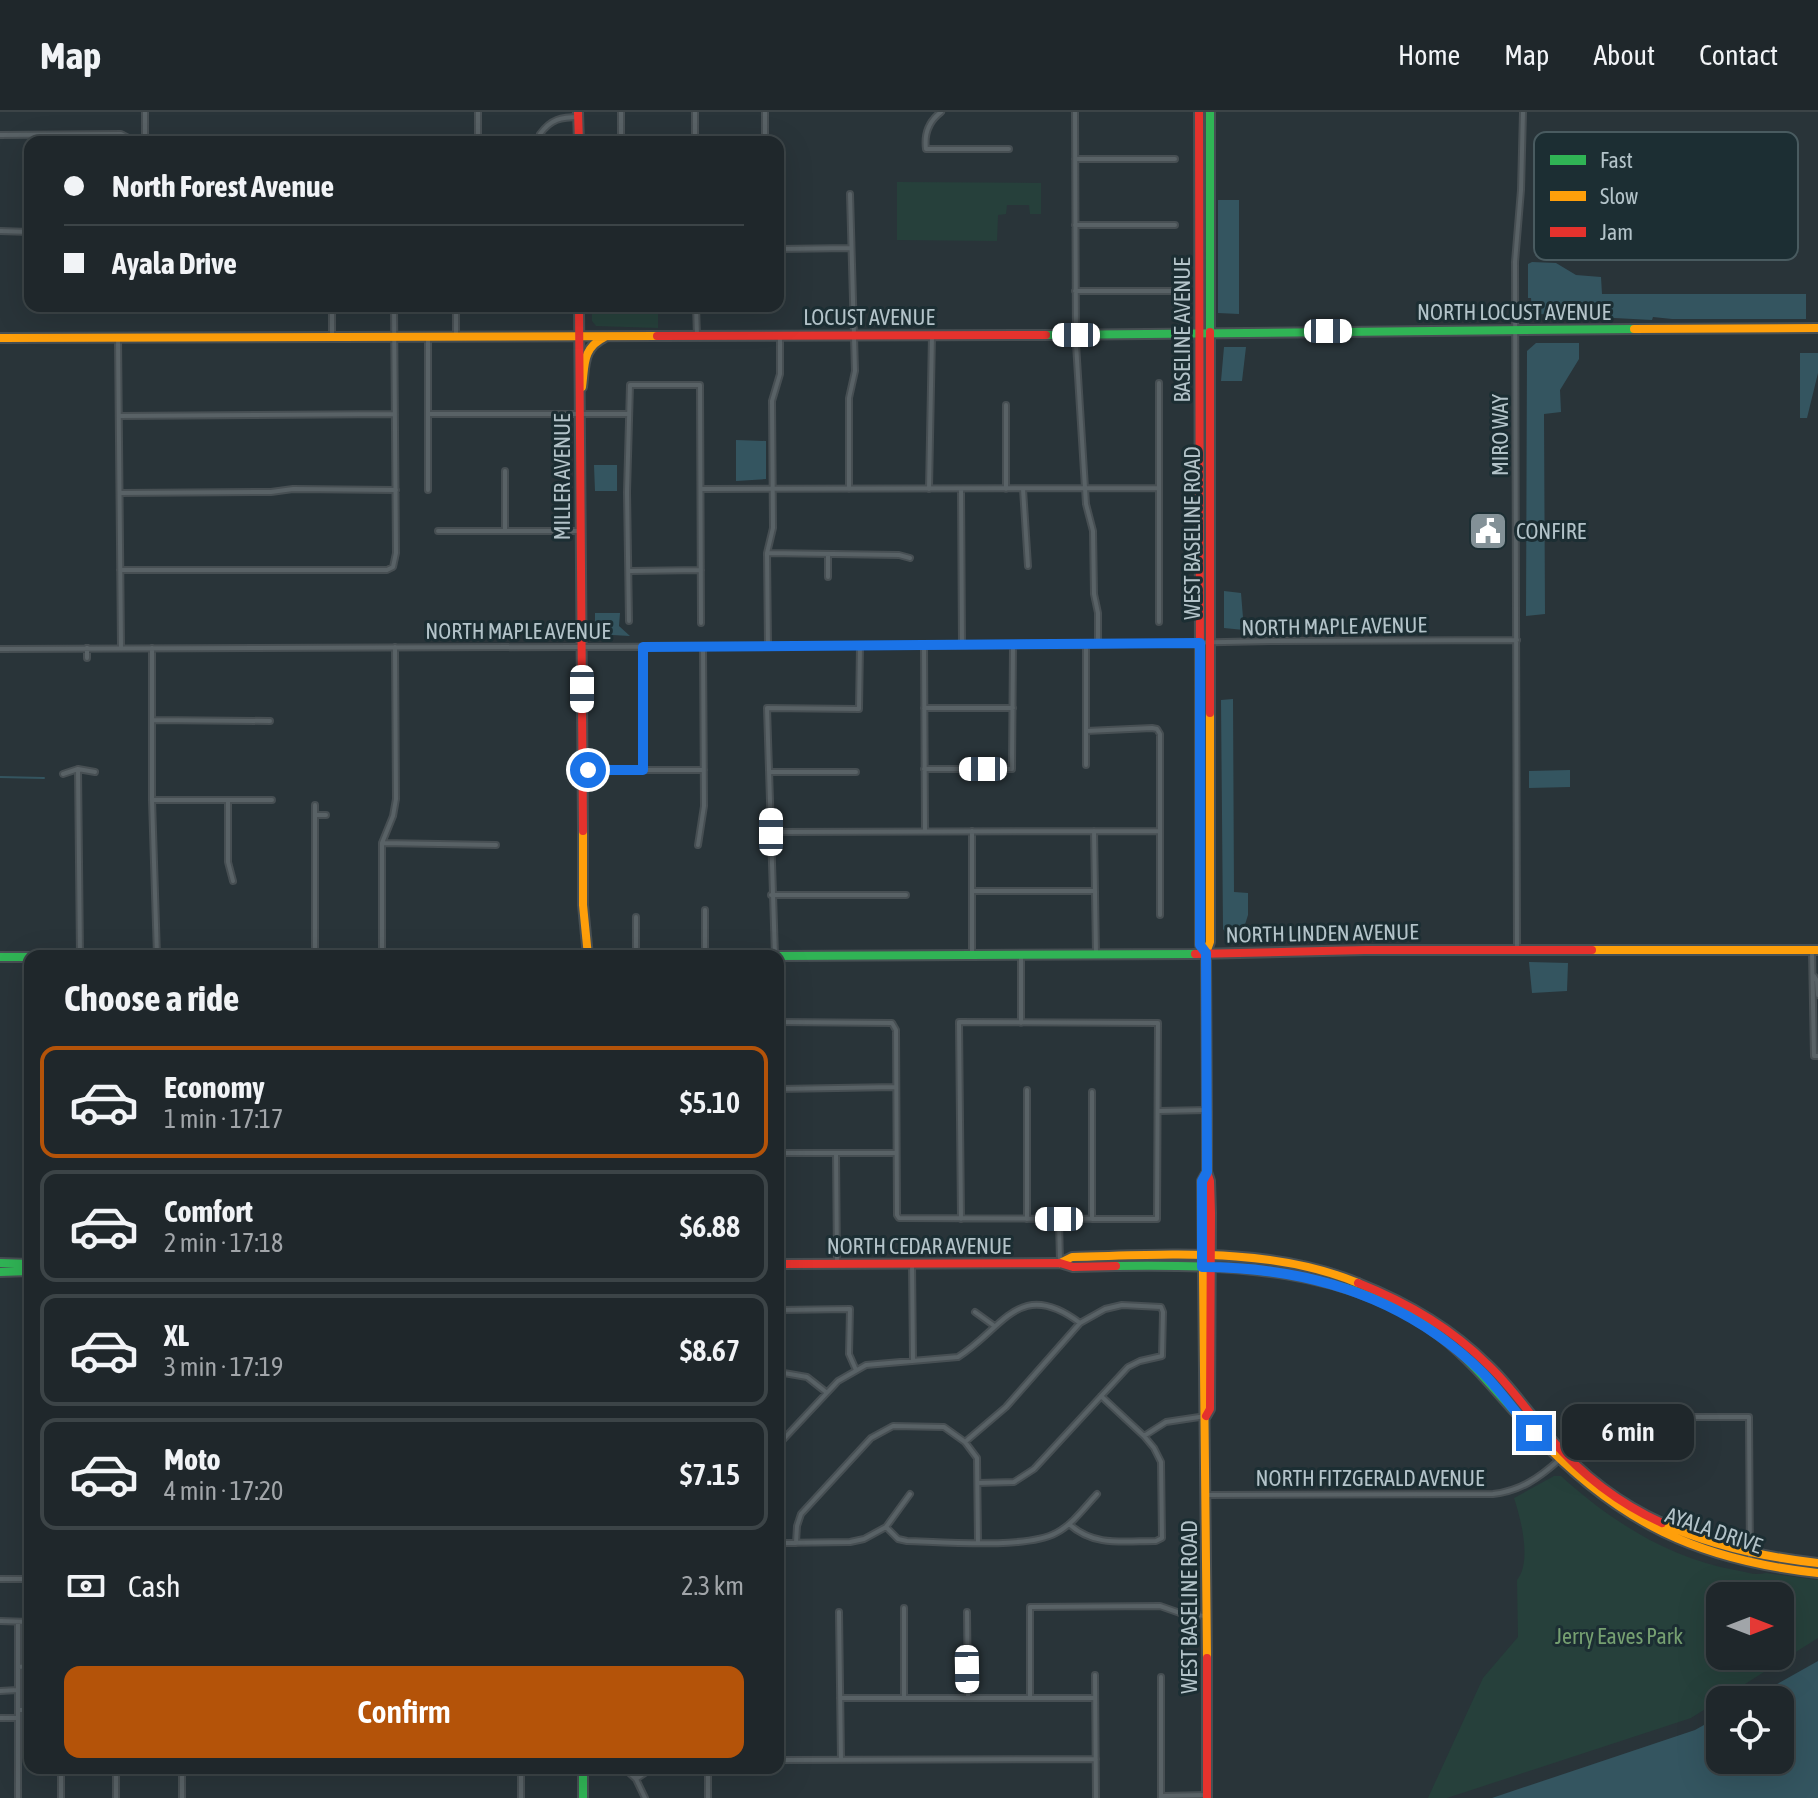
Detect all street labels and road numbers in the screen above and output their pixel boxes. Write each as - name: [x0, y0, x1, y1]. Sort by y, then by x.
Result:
- street label: BASELINE AVENUE: [1169, 257, 1195, 403]
- street label: NORTH LOCUST AVENUE: [1417, 299, 1612, 325]
- street label: LOCUST AVENUE: [803, 304, 935, 330]
- street label: MIRO WAY: [1487, 394, 1513, 476]
- street label: MILLER AVENUE: [549, 413, 575, 540]
- street label: WEST BASELINE ROAD: [1179, 446, 1205, 620]
- street label: NORTH MAPLE AVENUE: [1241, 611, 1427, 641]
- street label: NORTH MAPLE AVENUE: [425, 618, 611, 644]
- street label: NORTH LINDEN AVENUE: [1225, 918, 1419, 948]
- street label: NORTH CEDAR AVENUE: [827, 1233, 1012, 1259]
- street label: NORTH FITZGERALD AVENUE: [1256, 1465, 1485, 1491]
- street label: AYALA DRIVE: [1662, 1501, 1766, 1559]
- street label: WEST BASELINE ROAD: [1176, 1520, 1202, 1694]

